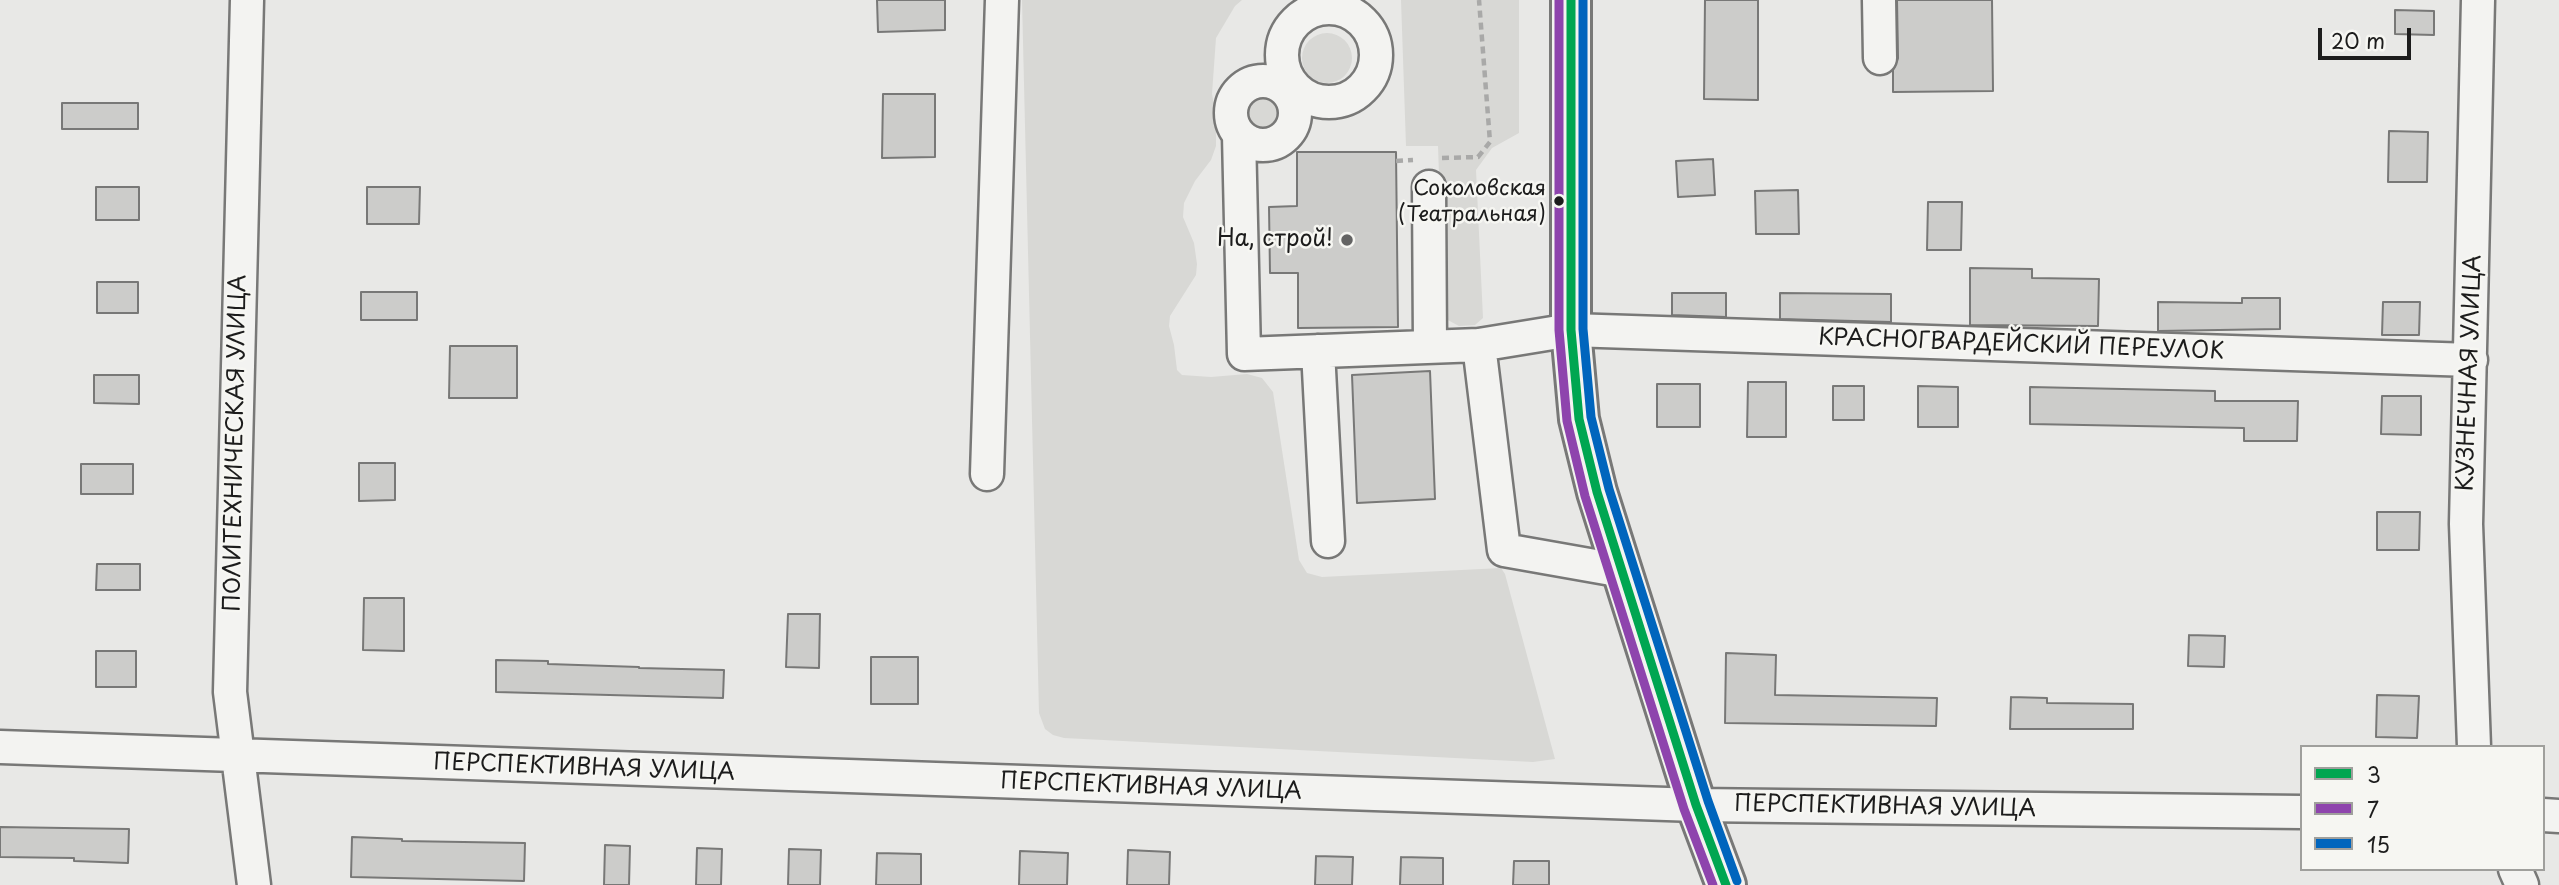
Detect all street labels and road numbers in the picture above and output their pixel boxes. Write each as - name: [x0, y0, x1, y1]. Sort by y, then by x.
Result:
- street label: КУЗНЕЧНАЯ УЛИЦА: [2452, 254, 2488, 492]
- street label: ПОЛИТЕХНИЧЕСКАЯ УЛИЦА: [219, 274, 253, 612]
- street label: КРАСНОГВАРДЕЙСКИЙ ПЕРЕУЛОК: [1818, 324, 2224, 366]
- street label: ПЕРСПЕКТИВНАЯ УЛИЦА: [433, 749, 735, 787]
- street label: ПЕРСПЕКТИВНАЯ УЛИЦА: [1000, 768, 1302, 806]
- street label: ПЕРСПЕКТИВНАЯ УЛИЦА: [1734, 791, 2036, 823]

